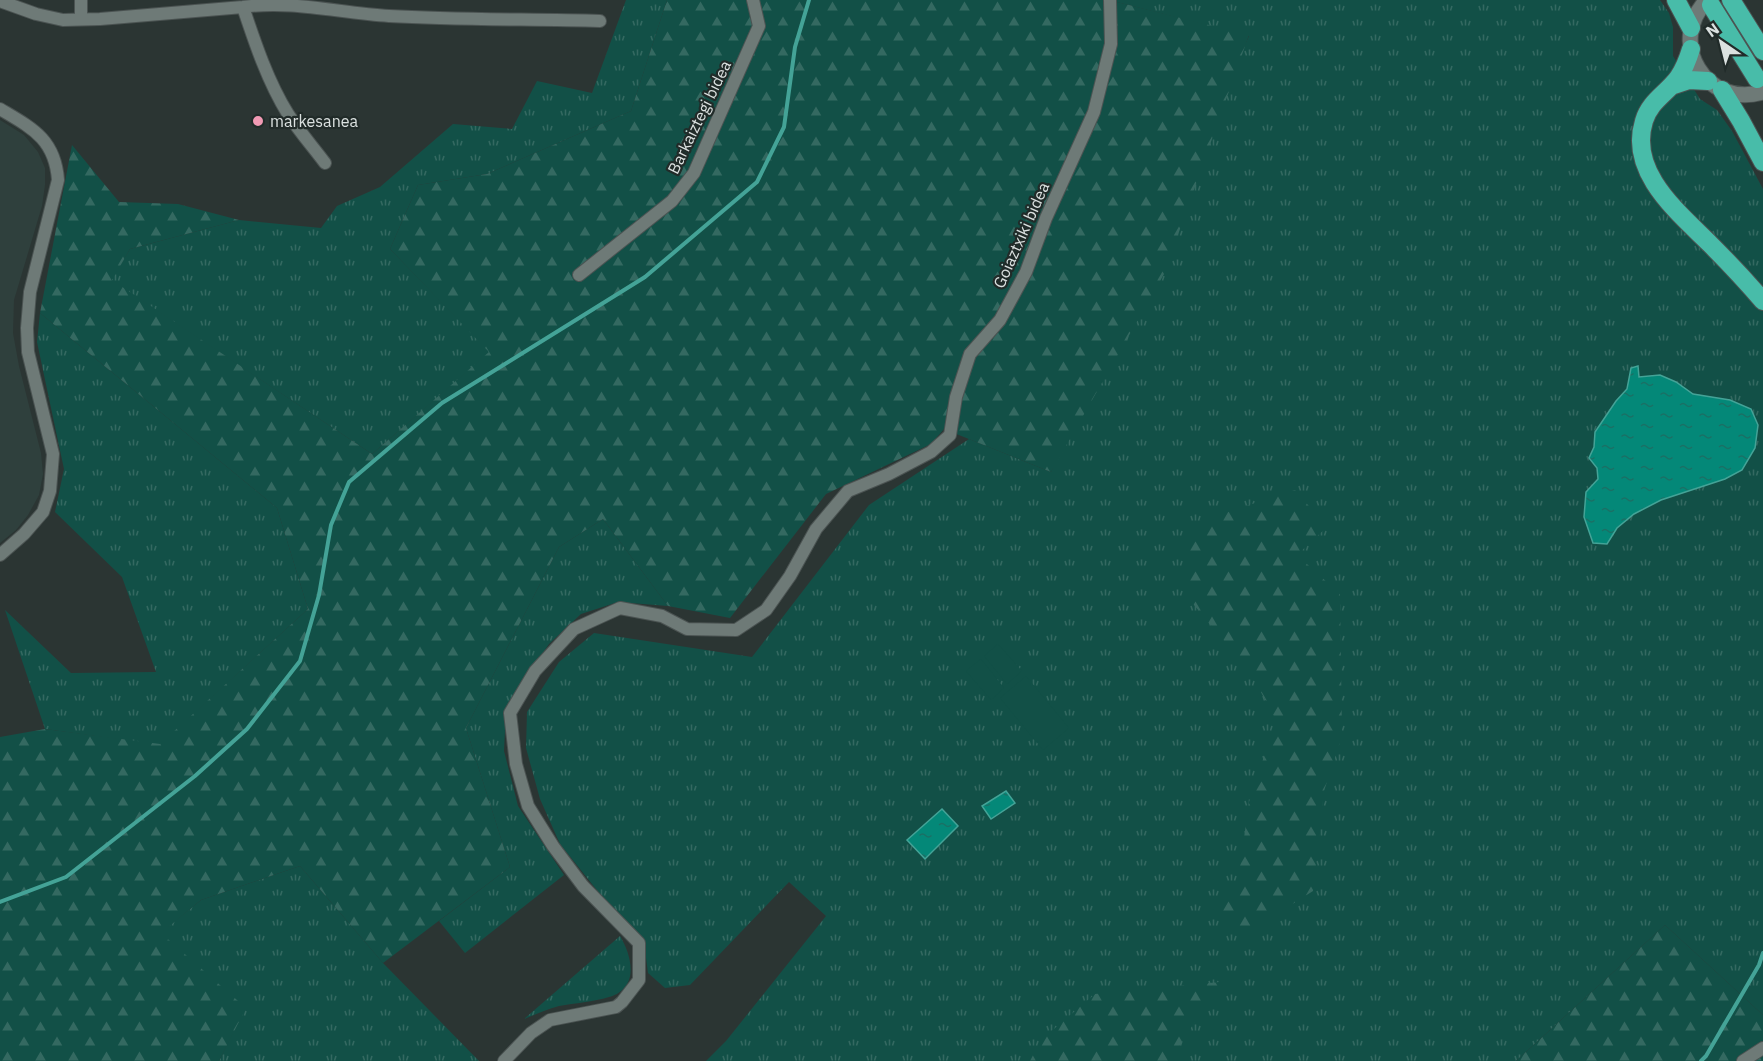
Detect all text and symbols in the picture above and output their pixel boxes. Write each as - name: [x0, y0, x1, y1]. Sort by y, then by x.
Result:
- north arrow: [1691, 12, 1751, 72]
- text: N: [1702, 18, 1723, 41]
- street label: Barkaiztegi bidea: [663, 57, 735, 177]
- place label: markesanea: [270, 111, 359, 131]
- marker: markesanea: [251, 114, 265, 128]
- street label: Goiaztxiki bidea: [989, 179, 1053, 291]

